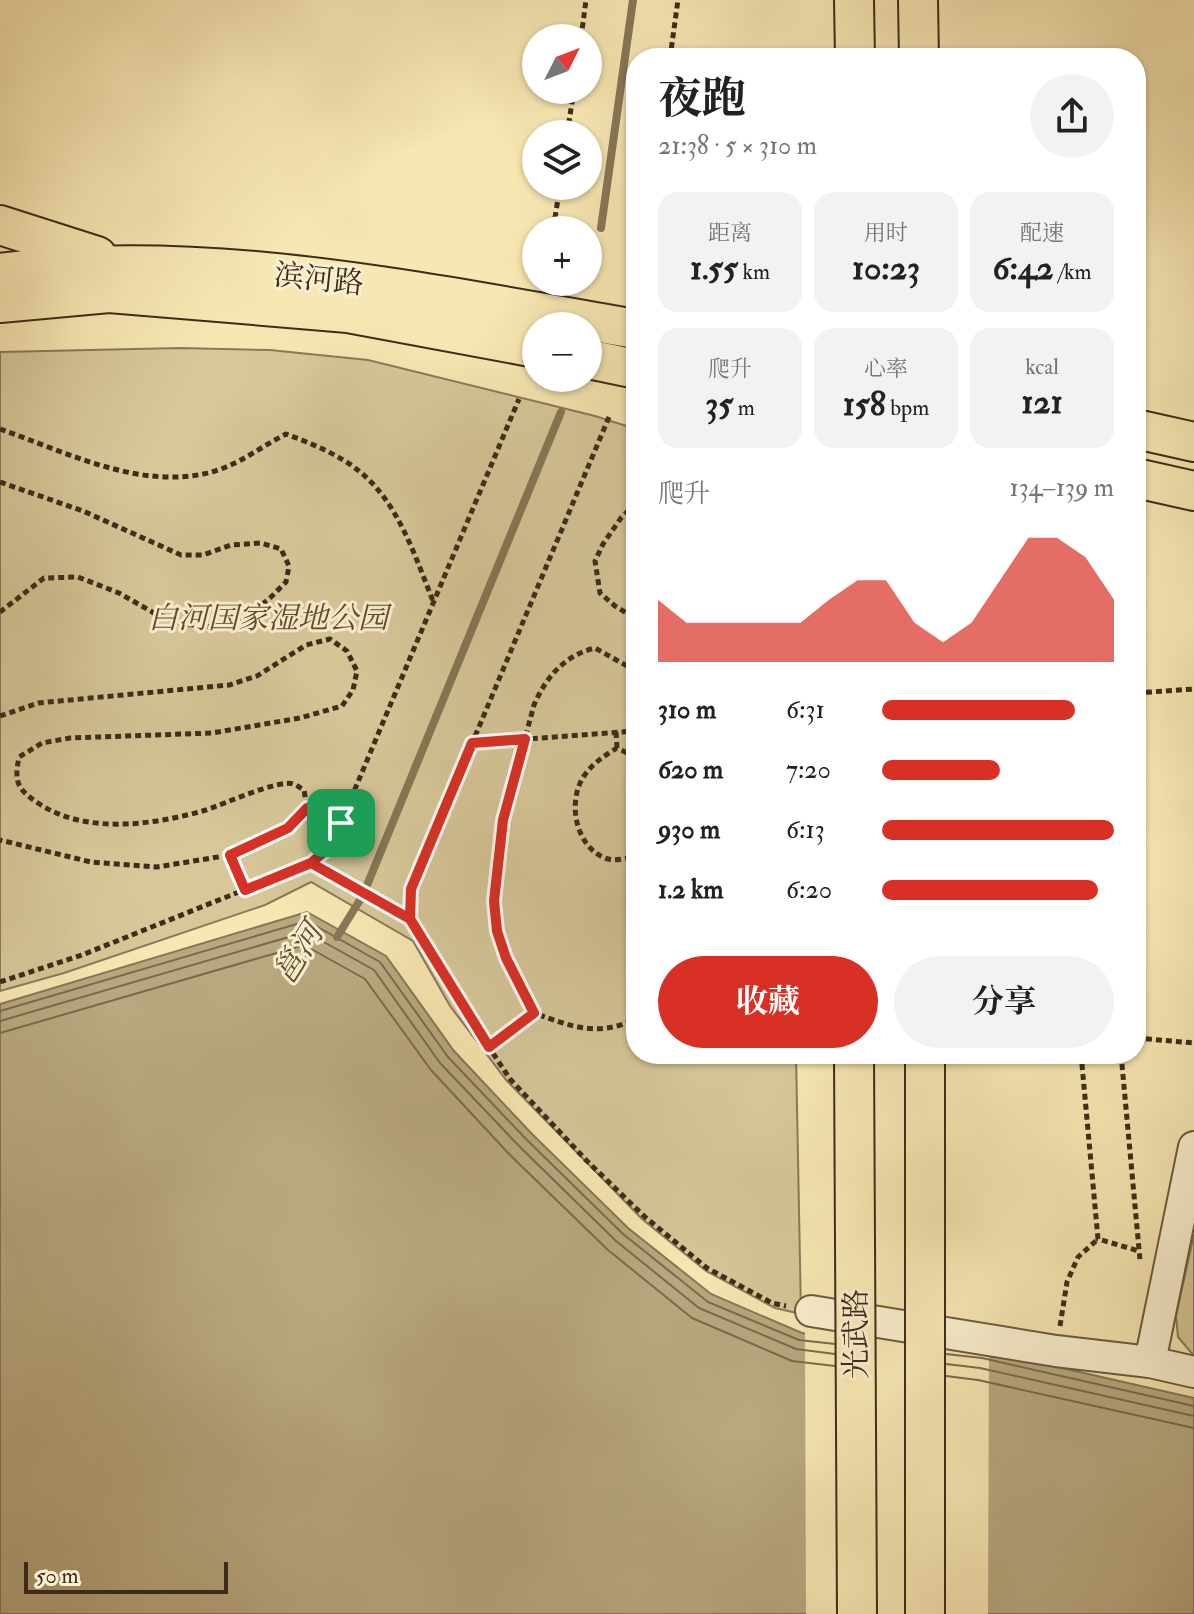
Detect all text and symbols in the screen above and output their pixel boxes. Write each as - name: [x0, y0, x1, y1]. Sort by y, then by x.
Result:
- north arrow: [522, 24, 602, 104]
- map controls: [522, 24, 602, 392]
- text: 夜跑: [658, 72, 746, 127]
- button: share: [1030, 74, 1114, 158]
- button: layers: [522, 120, 602, 200]
- text: 21:38 · 5 × 310 m: [658, 130, 817, 162]
- button: +: [522, 216, 602, 296]
- text: 距离: [708, 219, 752, 247]
- text: 用时: [864, 219, 908, 247]
- text: 配速: [1020, 219, 1064, 247]
- text: 1.55: [690, 247, 738, 290]
- text: 10:23: [852, 247, 920, 290]
- text: 6:42: [992, 247, 1054, 290]
- street label: 滨河路: [272, 256, 366, 303]
- text: km: [738, 258, 770, 286]
- text: /km: [1054, 258, 1092, 286]
- button: −: [522, 312, 602, 392]
- text: kcal: [1025, 353, 1059, 381]
- text: 爬升: [708, 355, 752, 383]
- text: 心率: [864, 355, 908, 383]
- text: 121: [1021, 381, 1063, 424]
- text: 35: [705, 383, 733, 426]
- text: 158: [843, 383, 886, 426]
- text: m: [733, 394, 755, 422]
- text: bpm: [886, 394, 929, 422]
- text: 134–139 m: [1009, 472, 1114, 504]
- text: 爬升: [658, 478, 710, 510]
- park label: 白河国家湿地公园: [148, 600, 392, 637]
- text: 310 m: [658, 694, 716, 726]
- text: 6:31: [786, 694, 825, 726]
- text: 620 m: [658, 754, 723, 786]
- text: 7:20: [786, 754, 831, 786]
- pin: [307, 789, 375, 857]
- icon: arrive: [319, 801, 363, 845]
- text: 930 m: [658, 814, 720, 846]
- text: 6:13: [786, 814, 825, 846]
- text: 1.2 km: [658, 874, 724, 906]
- text: 6:20: [786, 874, 832, 906]
- water label: 邕河: [265, 912, 335, 991]
- button: 收藏: [658, 956, 878, 1048]
- button: 分享: [894, 956, 1114, 1048]
- street label: 光武路: [838, 1289, 875, 1379]
- scale bar: [24, 1558, 228, 1594]
- text: 50 m: [36, 1562, 78, 1590]

